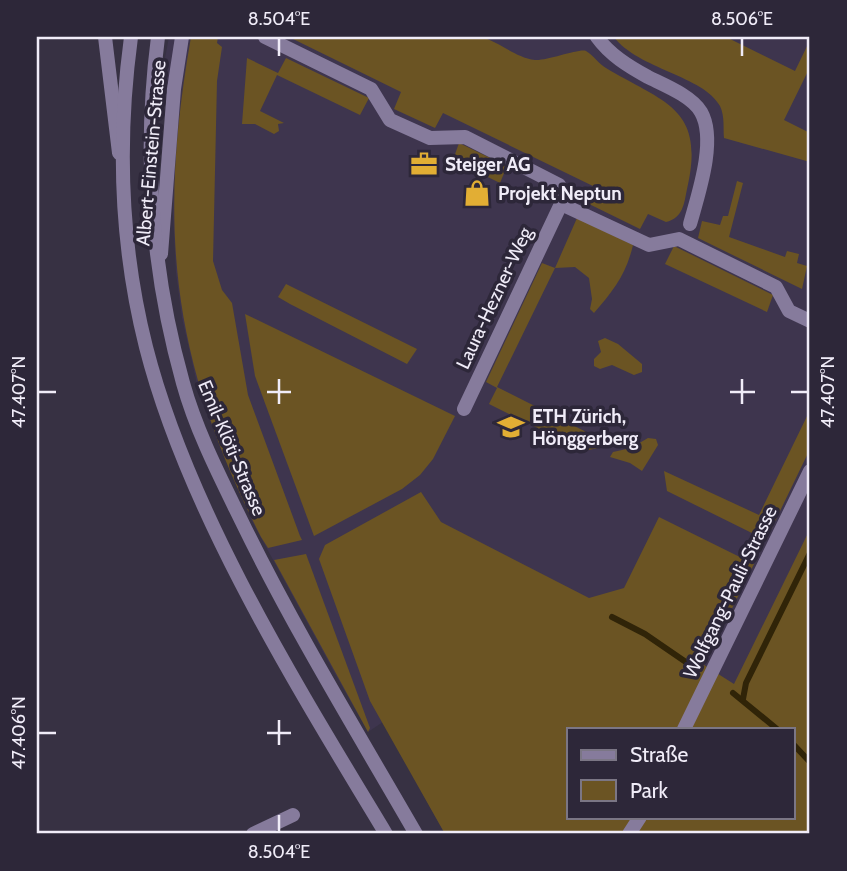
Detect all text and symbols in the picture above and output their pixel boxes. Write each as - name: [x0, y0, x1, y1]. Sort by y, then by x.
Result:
- text: 8.504°E: [248, 8, 310, 30]
- text: 8.506°E: [711, 8, 773, 30]
- street label: Albert-Einstein-Strasse: [131, 59, 171, 247]
- office icon: Steiger AG: [409, 149, 439, 179]
- place label: Steiger AG: [445, 153, 531, 176]
- shop icon: Projekt Neptun: [462, 178, 492, 208]
- place label: Projekt Neptun: [498, 182, 622, 205]
- street label: Laura-Hezner-Weg: [451, 223, 537, 373]
- text: 47.407°N: [8, 356, 30, 428]
- text: 47.407°N: [817, 356, 839, 428]
- street label: Emil-Klöti-Strasse: [193, 377, 271, 519]
- place label: ETH Zürich, Hönggerberg: [532, 405, 639, 450]
- school or university icon: ETH Zürich, Hönggerberg: [496, 412, 526, 442]
- street label: Wolfgang-Pauli-Strasse: [678, 502, 782, 682]
- text: 47.406°N: [8, 696, 30, 770]
- legend: [567, 728, 794, 818]
- text: Straße: [630, 742, 689, 767]
- text: Park: [630, 778, 668, 803]
- text: 8.504°E: [248, 841, 310, 863]

